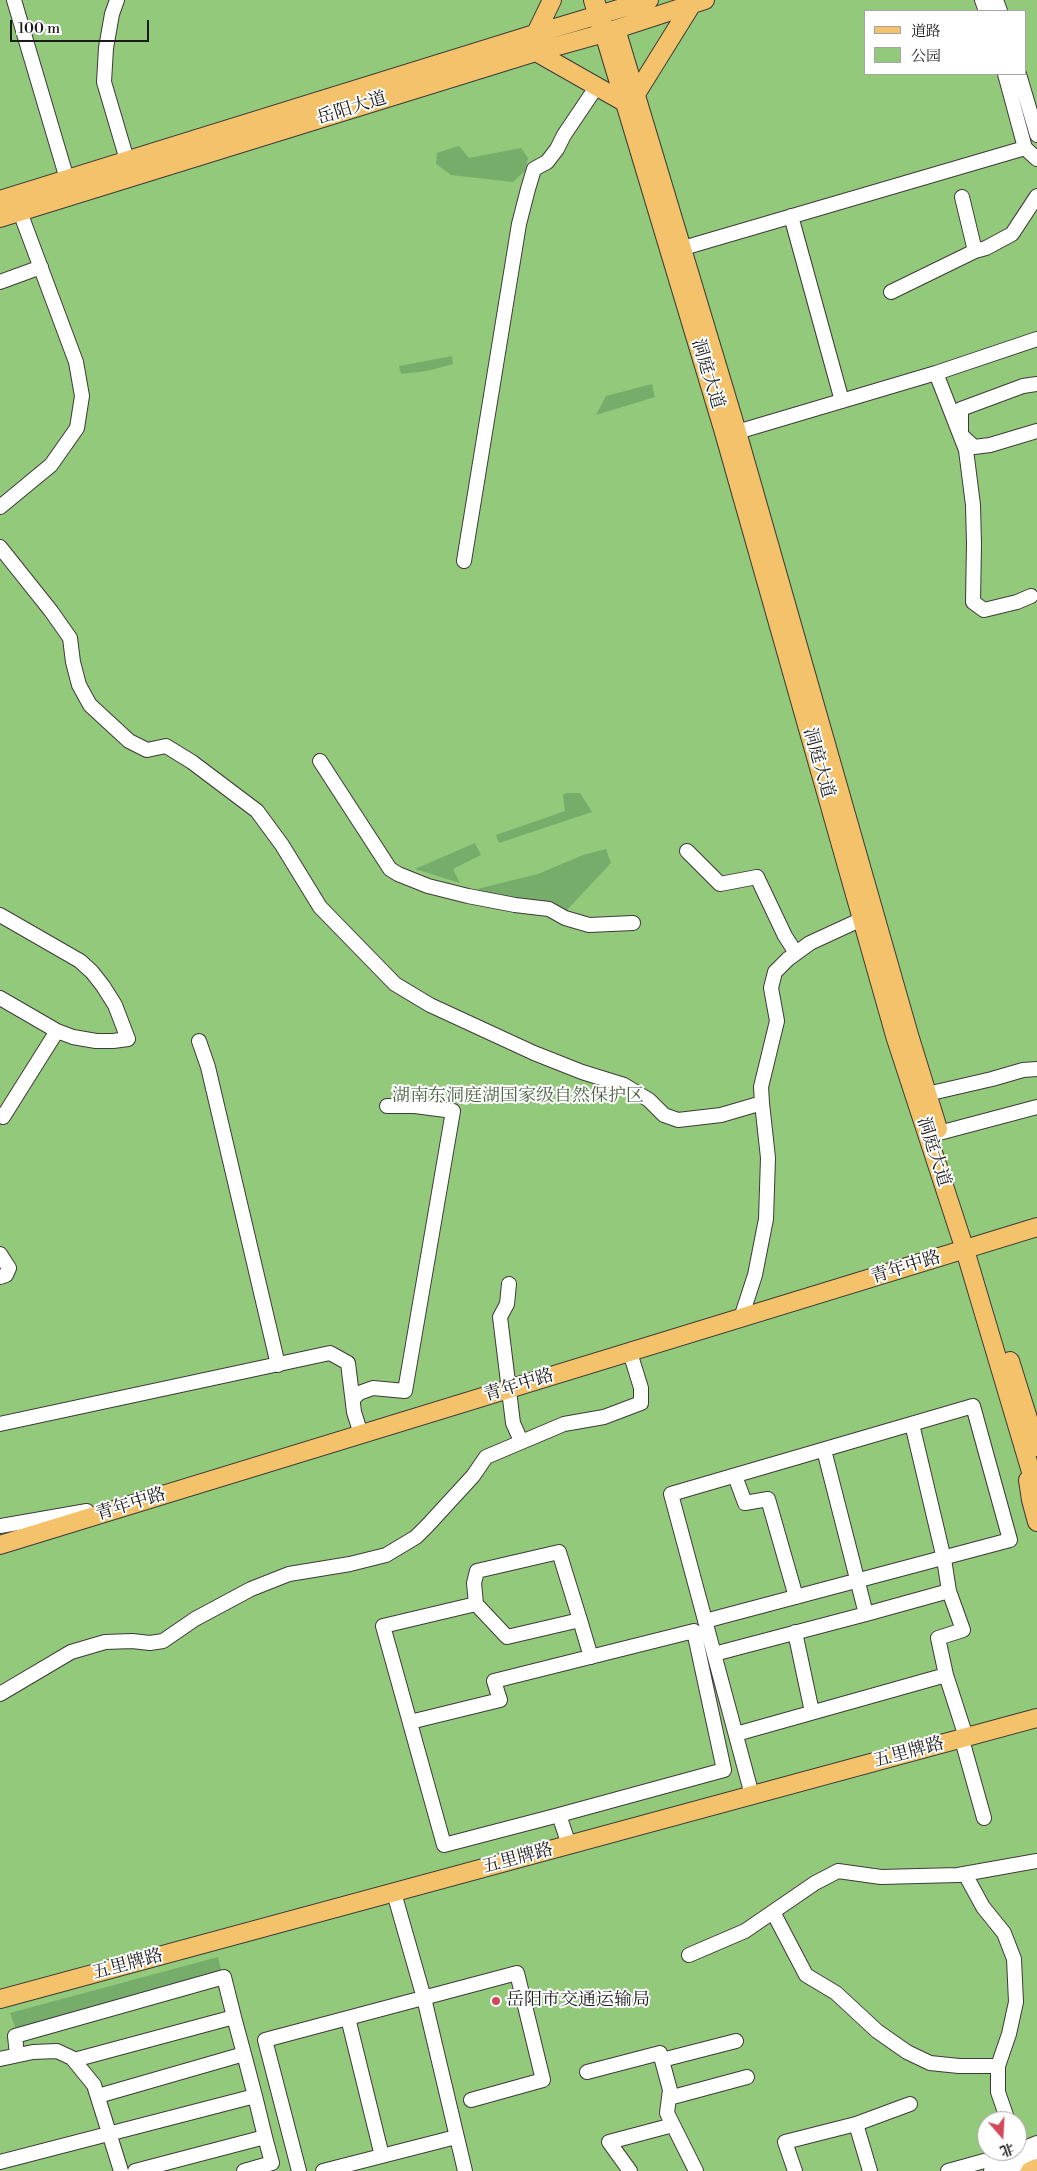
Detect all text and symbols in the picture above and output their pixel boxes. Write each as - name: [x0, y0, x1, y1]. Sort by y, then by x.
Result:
- scale bar: [12, 10, 151, 42]
- legend: [864, 10, 1027, 75]
- text: 100 m: [18, 19, 60, 38]
- text: 道路: [911, 22, 941, 41]
- text: 公园: [911, 47, 941, 66]
- street label: 岳阳大道: [314, 88, 390, 130]
- street label: 洞庭大道: [686, 336, 728, 412]
- street label: 洞庭大道: [798, 725, 838, 801]
- park label: 湖南东洞庭湖国家级自然保护区: [392, 1086, 644, 1108]
- street label: 洞庭大道: [912, 1114, 954, 1190]
- street label: 青年中路: [868, 1247, 944, 1289]
- street label: 青年中路: [481, 1365, 557, 1407]
- street label: 青年中路: [93, 1484, 169, 1526]
- street label: 五里牌路: [871, 1733, 947, 1773]
- street label: 五里牌路: [480, 1839, 556, 1879]
- street label: 五里牌路: [90, 1945, 166, 1985]
- place label: 岳阳市交通运输局: [506, 1990, 650, 2012]
- marker: 岳阳市交通运输局: [490, 1995, 502, 2007]
- north arrow: [977, 2111, 1027, 2161]
- text: 北: [997, 2138, 1016, 2160]

